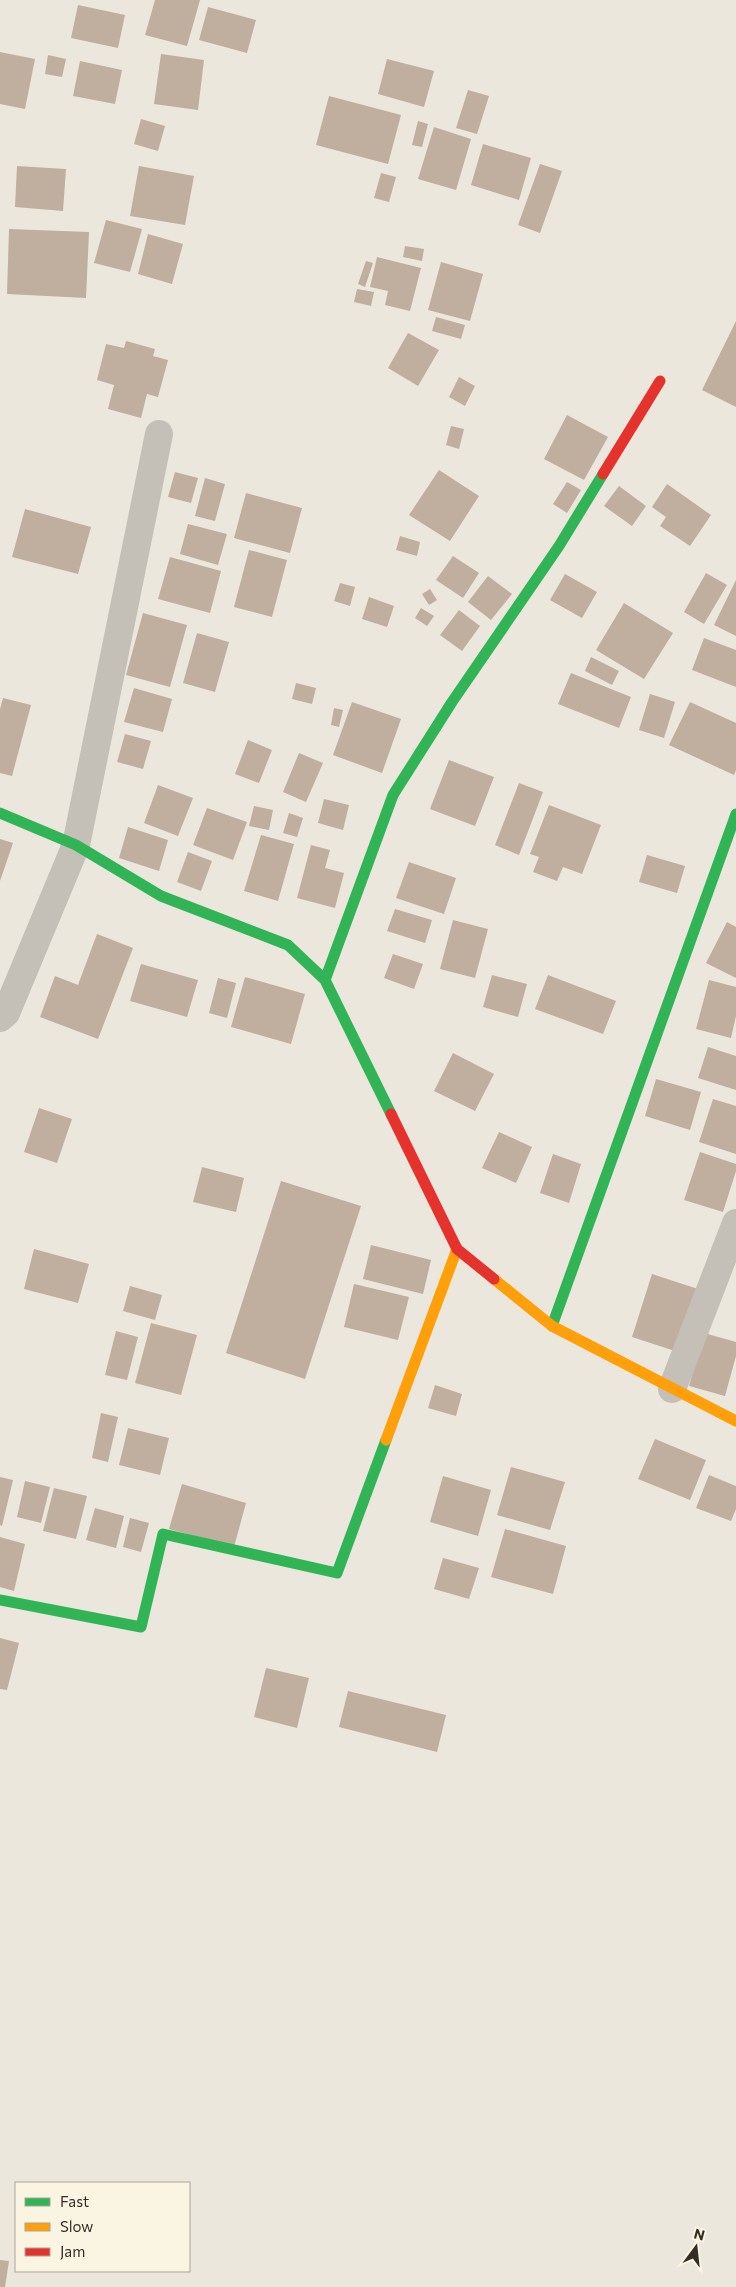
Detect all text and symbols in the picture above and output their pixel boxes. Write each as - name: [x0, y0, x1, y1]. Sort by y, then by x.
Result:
- legend: [15, 2182, 190, 2272]
- text: Fast: [60, 2192, 89, 2210]
- text: Slow: [60, 2217, 93, 2235]
- north arrow: [671, 2222, 721, 2272]
- text: N: [692, 2224, 707, 2244]
- text: Jam: [60, 2242, 85, 2260]

